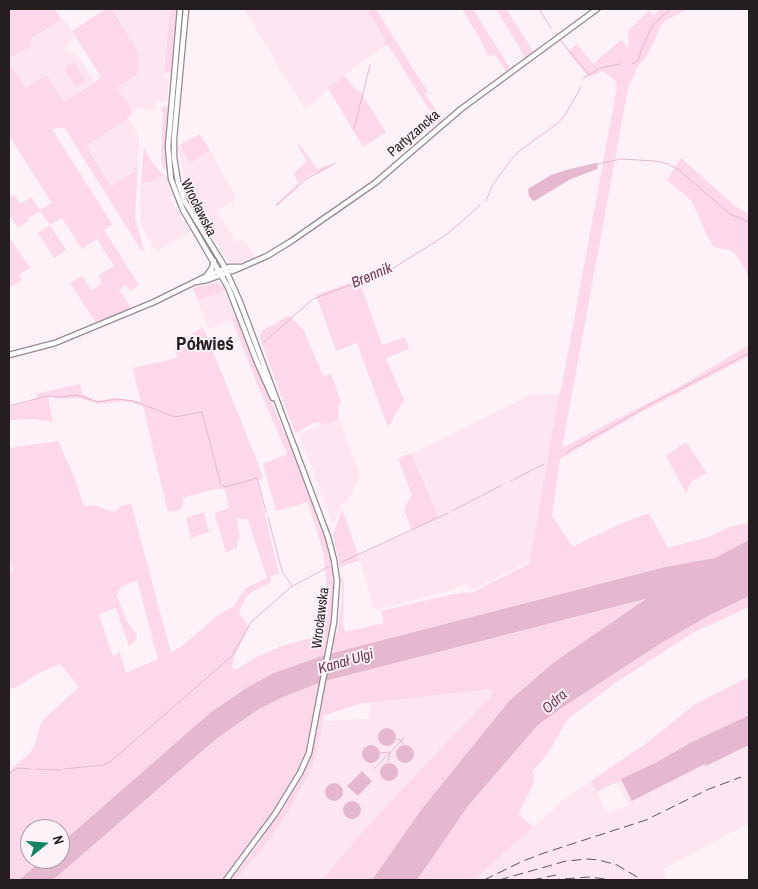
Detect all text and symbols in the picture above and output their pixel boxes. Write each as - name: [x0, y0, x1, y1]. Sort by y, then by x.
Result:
- street label: Partyzancka: [385, 107, 443, 161]
- street label: Wrocławska: [177, 177, 219, 239]
- water label: Brennik: [349, 259, 395, 293]
- district label: Półwieś: [176, 334, 234, 356]
- street label: Wrocławska: [309, 586, 333, 650]
- water label: Kanał Ulgi: [316, 646, 376, 678]
- water label: Odra: [539, 686, 571, 718]
- north arrow: [20, 819, 70, 869]
- text: N: [49, 833, 68, 846]

